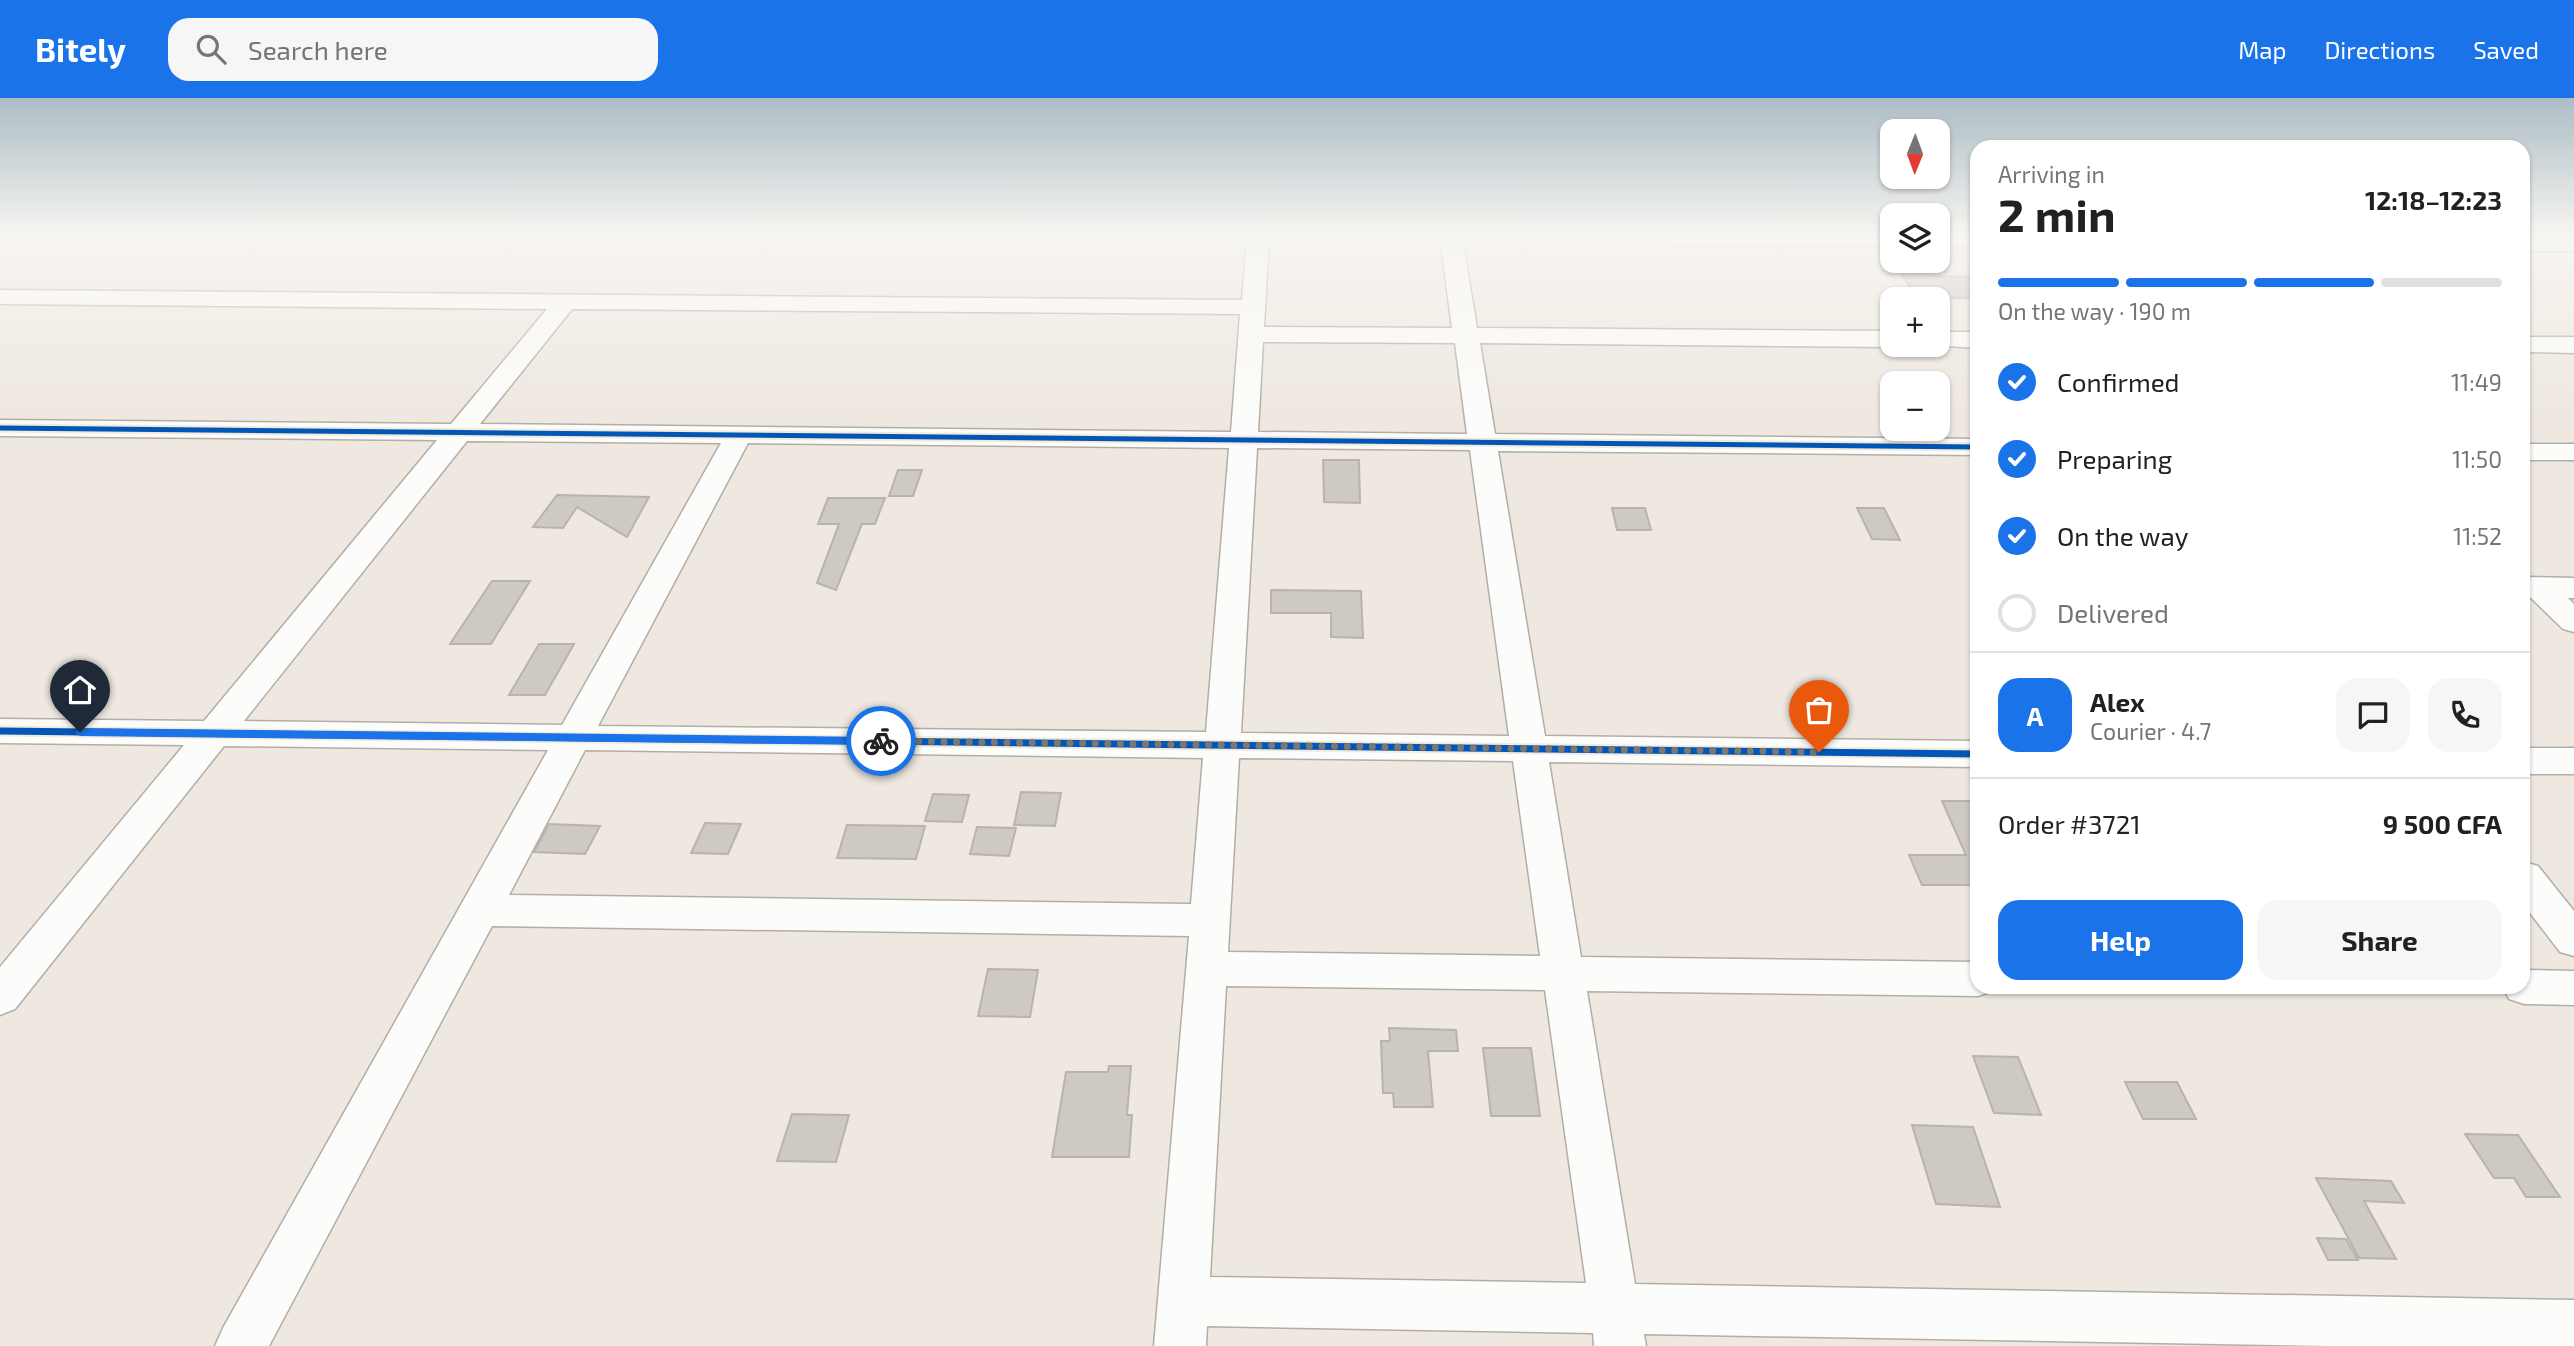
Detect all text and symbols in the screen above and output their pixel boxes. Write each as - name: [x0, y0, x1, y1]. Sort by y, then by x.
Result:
- search box: [168, 18, 658, 81]
- text: Bitely: [35, 29, 126, 69]
- icon: search: [192, 30, 230, 68]
- text: Search here: [248, 34, 388, 65]
- text: Map: [2238, 35, 2286, 64]
- text: Directions: [2324, 35, 2435, 64]
- text: Saved: [2473, 35, 2539, 64]
- north arrow: [1880, 119, 1950, 189]
- map controls: [1880, 119, 1950, 441]
- text: Arriving in: [1998, 160, 2105, 188]
- text: 12:18–12:23: [2365, 184, 2502, 215]
- text: 2 min: [1998, 186, 2116, 241]
- button: layers: [1880, 203, 1950, 273]
- button: +: [1880, 287, 1950, 357]
- text: On the way · 190 m: [1998, 297, 2191, 325]
- icon: check: [1998, 363, 2036, 401]
- text: Confirmed: [2057, 366, 2180, 397]
- text: 11:49: [2451, 368, 2502, 396]
- button: −: [1880, 371, 1950, 441]
- icon: check: [1998, 440, 2036, 478]
- text: Preparing: [2057, 443, 2172, 474]
- text: 11:50: [2452, 445, 2502, 473]
- icon: check: [1998, 517, 2036, 555]
- text: On the way: [2057, 520, 2188, 551]
- text: 11:52: [2453, 522, 2502, 550]
- text: Delivered: [2057, 597, 2169, 628]
- pin: [50, 660, 110, 732]
- icon: home: [61, 671, 99, 709]
- button: chat: [2336, 678, 2410, 752]
- button: phone: [2428, 678, 2502, 752]
- pin: [1789, 680, 1849, 752]
- text: Alex: [2090, 686, 2145, 717]
- icon: bag: [1800, 691, 1838, 729]
- text: A: [2027, 700, 2043, 731]
- courier: [846, 706, 916, 776]
- text: Courier · 4.7: [2090, 717, 2211, 745]
- icon: bike: [862, 722, 900, 760]
- text: Order #3721: [1998, 808, 2141, 839]
- text: 9 500 CFA: [2383, 808, 2502, 839]
- button: Help: [1998, 900, 2243, 980]
- button: Share: [2257, 900, 2502, 980]

